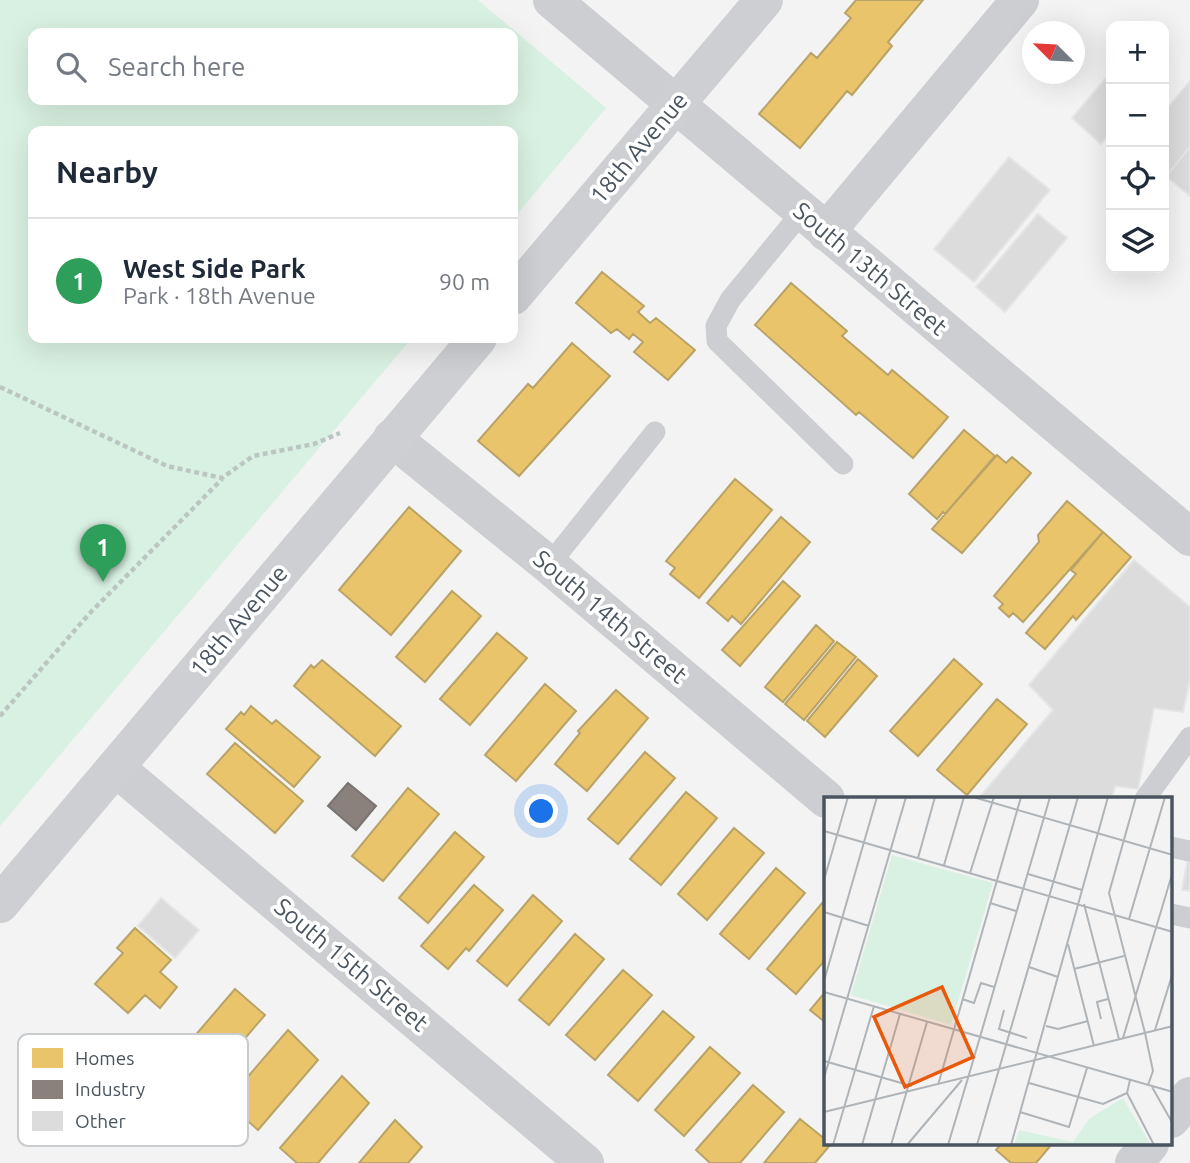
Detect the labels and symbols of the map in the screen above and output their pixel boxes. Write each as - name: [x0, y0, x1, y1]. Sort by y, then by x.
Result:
- north arrow: [1022, 21, 1085, 84]
- street label: 18th Avenue: [584, 87, 693, 209]
- street label: South 13th Street: [788, 197, 953, 341]
- pin: 1: [80, 524, 126, 582]
- street label: South 14th Street: [528, 545, 693, 689]
- street label: 18th Avenue: [184, 560, 293, 682]
- your location: [524, 794, 558, 828]
- inset map: [824, 797, 1172, 1146]
- street label: South 15th Street: [269, 893, 434, 1037]
- legend: [18, 1034, 248, 1146]
- text: Homes: [75, 1047, 135, 1069]
- text: Industry: [75, 1078, 145, 1100]
- text: Other: [75, 1110, 126, 1132]

